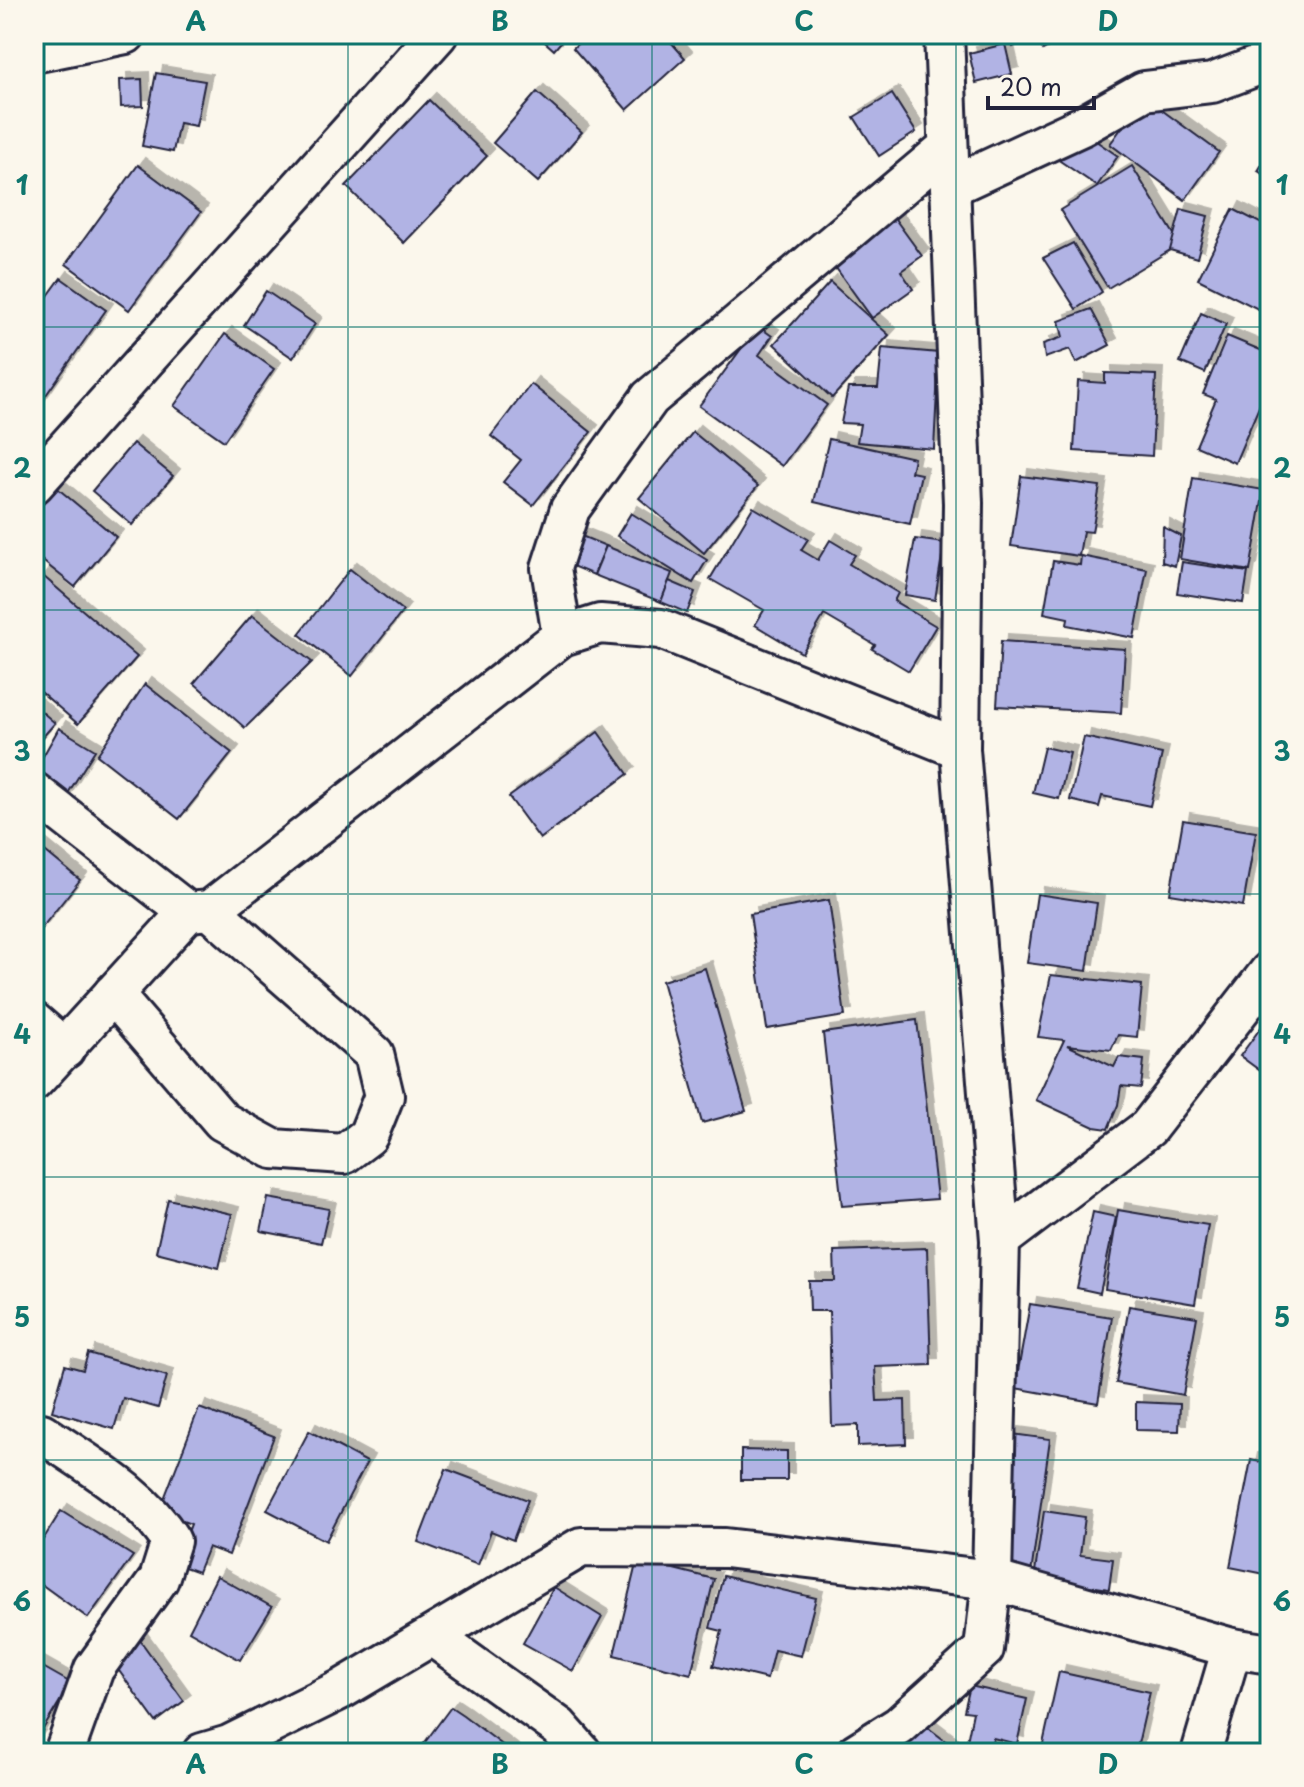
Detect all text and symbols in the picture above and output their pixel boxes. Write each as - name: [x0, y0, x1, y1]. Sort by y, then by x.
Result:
- text: A: [186, 1, 206, 40]
- text: B: [491, 1, 509, 40]
- text: C: [794, 1, 814, 40]
- text: D: [1098, 1, 1118, 40]
- scale bar: [988, 60, 1094, 110]
- text: 20 m: [1000, 68, 1062, 104]
- text: 1: [16, 165, 28, 204]
- text: 1: [1276, 165, 1288, 204]
- text: 2: [13, 448, 31, 487]
- text: 2: [1273, 448, 1291, 487]
- text: 3: [13, 731, 31, 770]
- text: 3: [1273, 731, 1291, 770]
- text: 4: [13, 1014, 31, 1053]
- text: 4: [1273, 1014, 1291, 1053]
- text: 5: [14, 1297, 30, 1336]
- text: 5: [1274, 1297, 1290, 1336]
- text: 6: [13, 1581, 31, 1620]
- text: 6: [1273, 1581, 1291, 1620]
- text: A: [186, 1744, 206, 1783]
- text: B: [491, 1744, 509, 1783]
- text: C: [794, 1744, 814, 1783]
- text: D: [1098, 1744, 1118, 1783]

